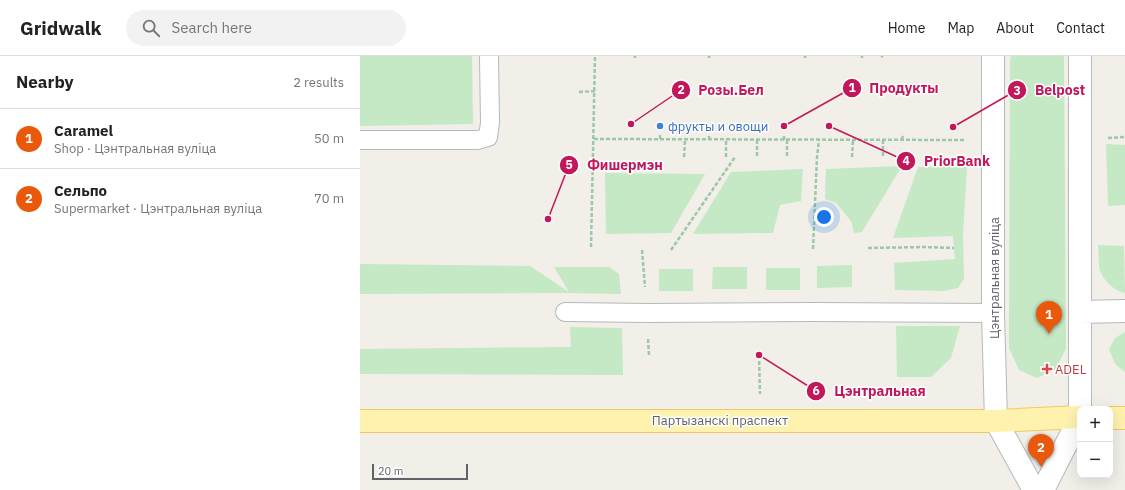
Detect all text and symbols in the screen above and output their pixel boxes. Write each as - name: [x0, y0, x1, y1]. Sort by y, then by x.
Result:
- search box: [126, 10, 406, 46]
- text: Gridwalk: [20, 16, 102, 40]
- icon: search: [140, 17, 162, 39]
- text: Search here: [172, 18, 252, 37]
- text: Home: [888, 19, 925, 37]
- text: Map: [947, 19, 974, 37]
- text: About: [996, 19, 1034, 37]
- text: Contact: [1056, 19, 1105, 37]
- text: Nearby: [16, 71, 74, 93]
- text: 2 results: [293, 74, 344, 91]
- callout: Продукты: [842, 75, 947, 101]
- callout: Розы.Бел: [671, 77, 772, 103]
- callout: Belpost: [1007, 77, 1093, 103]
- text: Продукты: [869, 79, 939, 97]
- text: 1: [848, 80, 856, 95]
- text: Розы.Бел: [698, 81, 764, 99]
- text: Belpost: [1035, 81, 1085, 99]
- text: 2: [677, 82, 685, 97]
- text: 3: [1013, 83, 1021, 98]
- place label: фрукты и овощи: [668, 118, 768, 135]
- text: Caramel: [54, 121, 113, 140]
- marker: фрукты и овощи: [655, 121, 665, 131]
- text: 1: [25, 130, 33, 147]
- text: 50 m: [314, 130, 344, 147]
- text: Shop · Цэнтральная вуліца: [54, 140, 216, 157]
- callout: PriorBank: [896, 148, 998, 174]
- callout: Фишермэн: [559, 152, 670, 178]
- text: PriorBank: [924, 152, 991, 170]
- text: 4: [902, 153, 910, 168]
- text: Фишермэн: [587, 156, 663, 174]
- text: 5: [565, 157, 573, 172]
- text: Сельпо: [54, 181, 107, 200]
- text: 2: [25, 190, 33, 207]
- text: 70 m: [314, 190, 344, 207]
- text: Supermarket · Цэнтральная вуліца: [54, 200, 262, 217]
- your location: [814, 207, 834, 227]
- street label: Цэнтральная вуліца: [986, 217, 1003, 339]
- pin: 1: [1036, 301, 1062, 334]
- place label: ADEL: [1055, 361, 1087, 378]
- marker: ADEL: [1042, 364, 1052, 374]
- callout: Цэнтральная: [806, 378, 933, 404]
- text: Цэнтральная: [834, 382, 926, 400]
- text: 6: [812, 383, 820, 398]
- map controls: [1077, 406, 1113, 478]
- button: +: [1077, 406, 1113, 442]
- street label: Партызанскі праспект: [652, 412, 788, 429]
- pin: 2: [1028, 434, 1054, 467]
- button: −: [1077, 442, 1113, 478]
- scale bar: [372, 462, 468, 481]
- text: 20 m: [378, 464, 403, 478]

